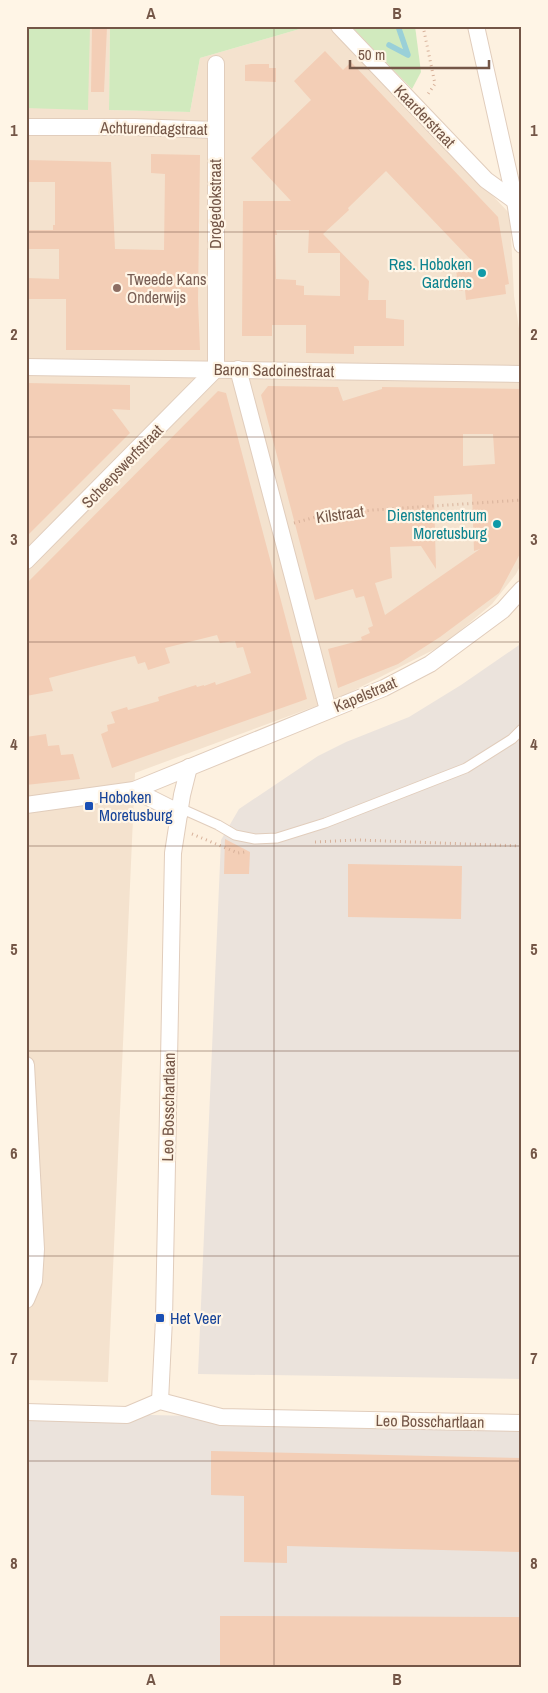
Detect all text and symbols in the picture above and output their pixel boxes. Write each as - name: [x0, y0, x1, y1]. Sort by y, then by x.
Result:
- text: A: [146, 2, 156, 24]
- text: B: [392, 2, 402, 24]
- scale bar: [350, 38, 489, 70]
- text: 50 m: [358, 44, 385, 65]
- street label: Kaarderstraat: [389, 80, 461, 152]
- street label: Achturendagstraat: [99, 116, 208, 140]
- text: 1: [10, 119, 18, 141]
- text: 1: [530, 119, 538, 141]
- street label: Drogedokstraat: [204, 159, 226, 249]
- place label: Res. Hoboken Gardens: [389, 253, 472, 293]
- marker: Res. Hoboken Gardens: [476, 267, 488, 279]
- place label: Tweede Kans Onderwijs: [127, 268, 207, 308]
- marker: Tweede Kans Onderwijs: [111, 282, 123, 294]
- text: 2: [10, 323, 18, 345]
- text: 2: [530, 323, 538, 345]
- street label: Baron Sadoinestraat: [214, 358, 335, 382]
- street label: Scheepswerfstraat: [76, 419, 168, 513]
- street label: Kilstraat: [315, 500, 366, 528]
- place label: Dienstencentrum Moretusburg: [387, 504, 488, 544]
- marker: Dienstencentrum Moretusburg: [491, 518, 503, 530]
- text: 3: [10, 528, 18, 550]
- text: 3: [530, 528, 538, 550]
- street label: Kapelstraat: [330, 671, 400, 717]
- text: 4: [10, 733, 18, 755]
- text: 4: [530, 733, 538, 755]
- place label: Hoboken Moretusburg: [99, 786, 173, 826]
- marker: Hoboken Moretusburg: [83, 800, 95, 812]
- text: 5: [10, 938, 18, 960]
- text: 5: [530, 938, 538, 960]
- street label: Leo Bosschartlaan: [156, 1052, 180, 1162]
- text: 6: [10, 1142, 18, 1164]
- text: 6: [530, 1142, 538, 1164]
- place label: Het Veer: [170, 1307, 222, 1329]
- marker: Het Veer: [154, 1312, 166, 1324]
- text: 7: [10, 1347, 18, 1369]
- text: 7: [530, 1347, 538, 1369]
- street label: Leo Bosschartlaan: [375, 1409, 485, 1433]
- text: 8: [10, 1552, 18, 1574]
- text: 8: [530, 1552, 538, 1574]
- text: A: [146, 1668, 156, 1690]
- text: B: [392, 1668, 402, 1690]

